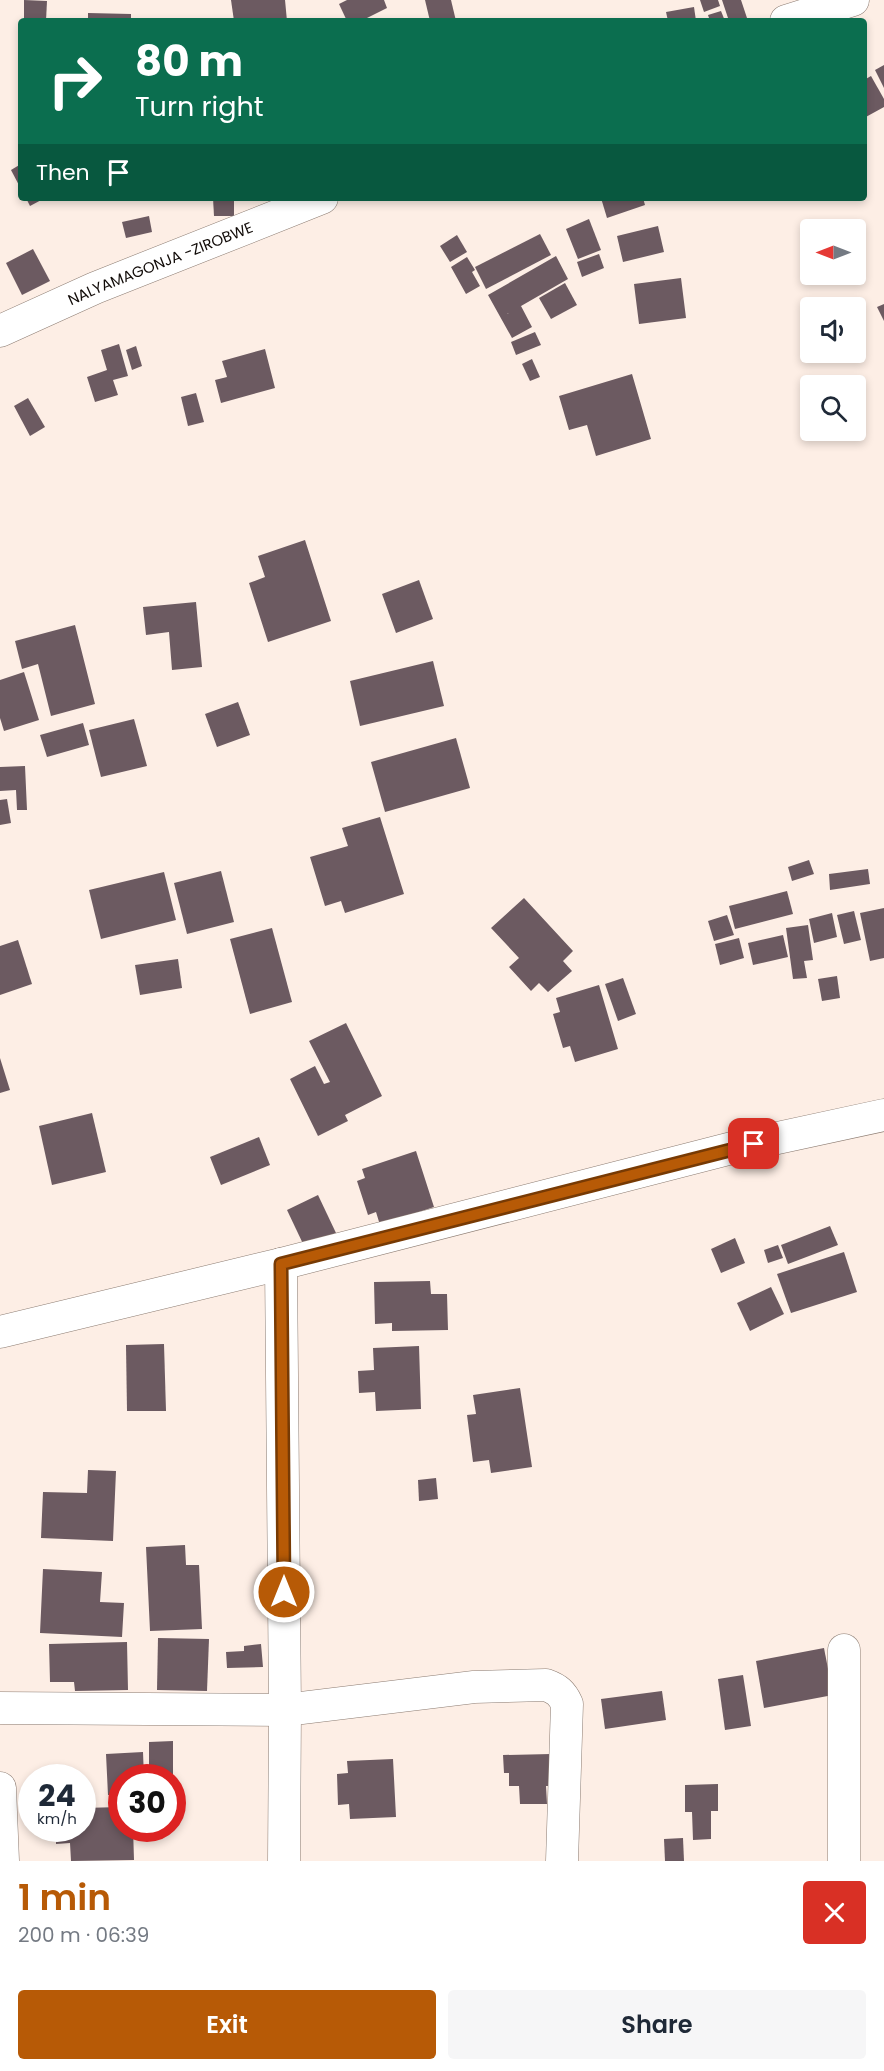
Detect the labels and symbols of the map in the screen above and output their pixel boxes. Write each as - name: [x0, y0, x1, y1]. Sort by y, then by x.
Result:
- street label: NALYAMAGONJA -ZIROBWE: [64, 216, 256, 310]
- north arrow: [800, 219, 866, 285]
- pin: [728, 1118, 779, 1169]
- position arrow: [252, 1560, 316, 1624]
- speed limit sign: 30: [108, 1764, 186, 1842]

